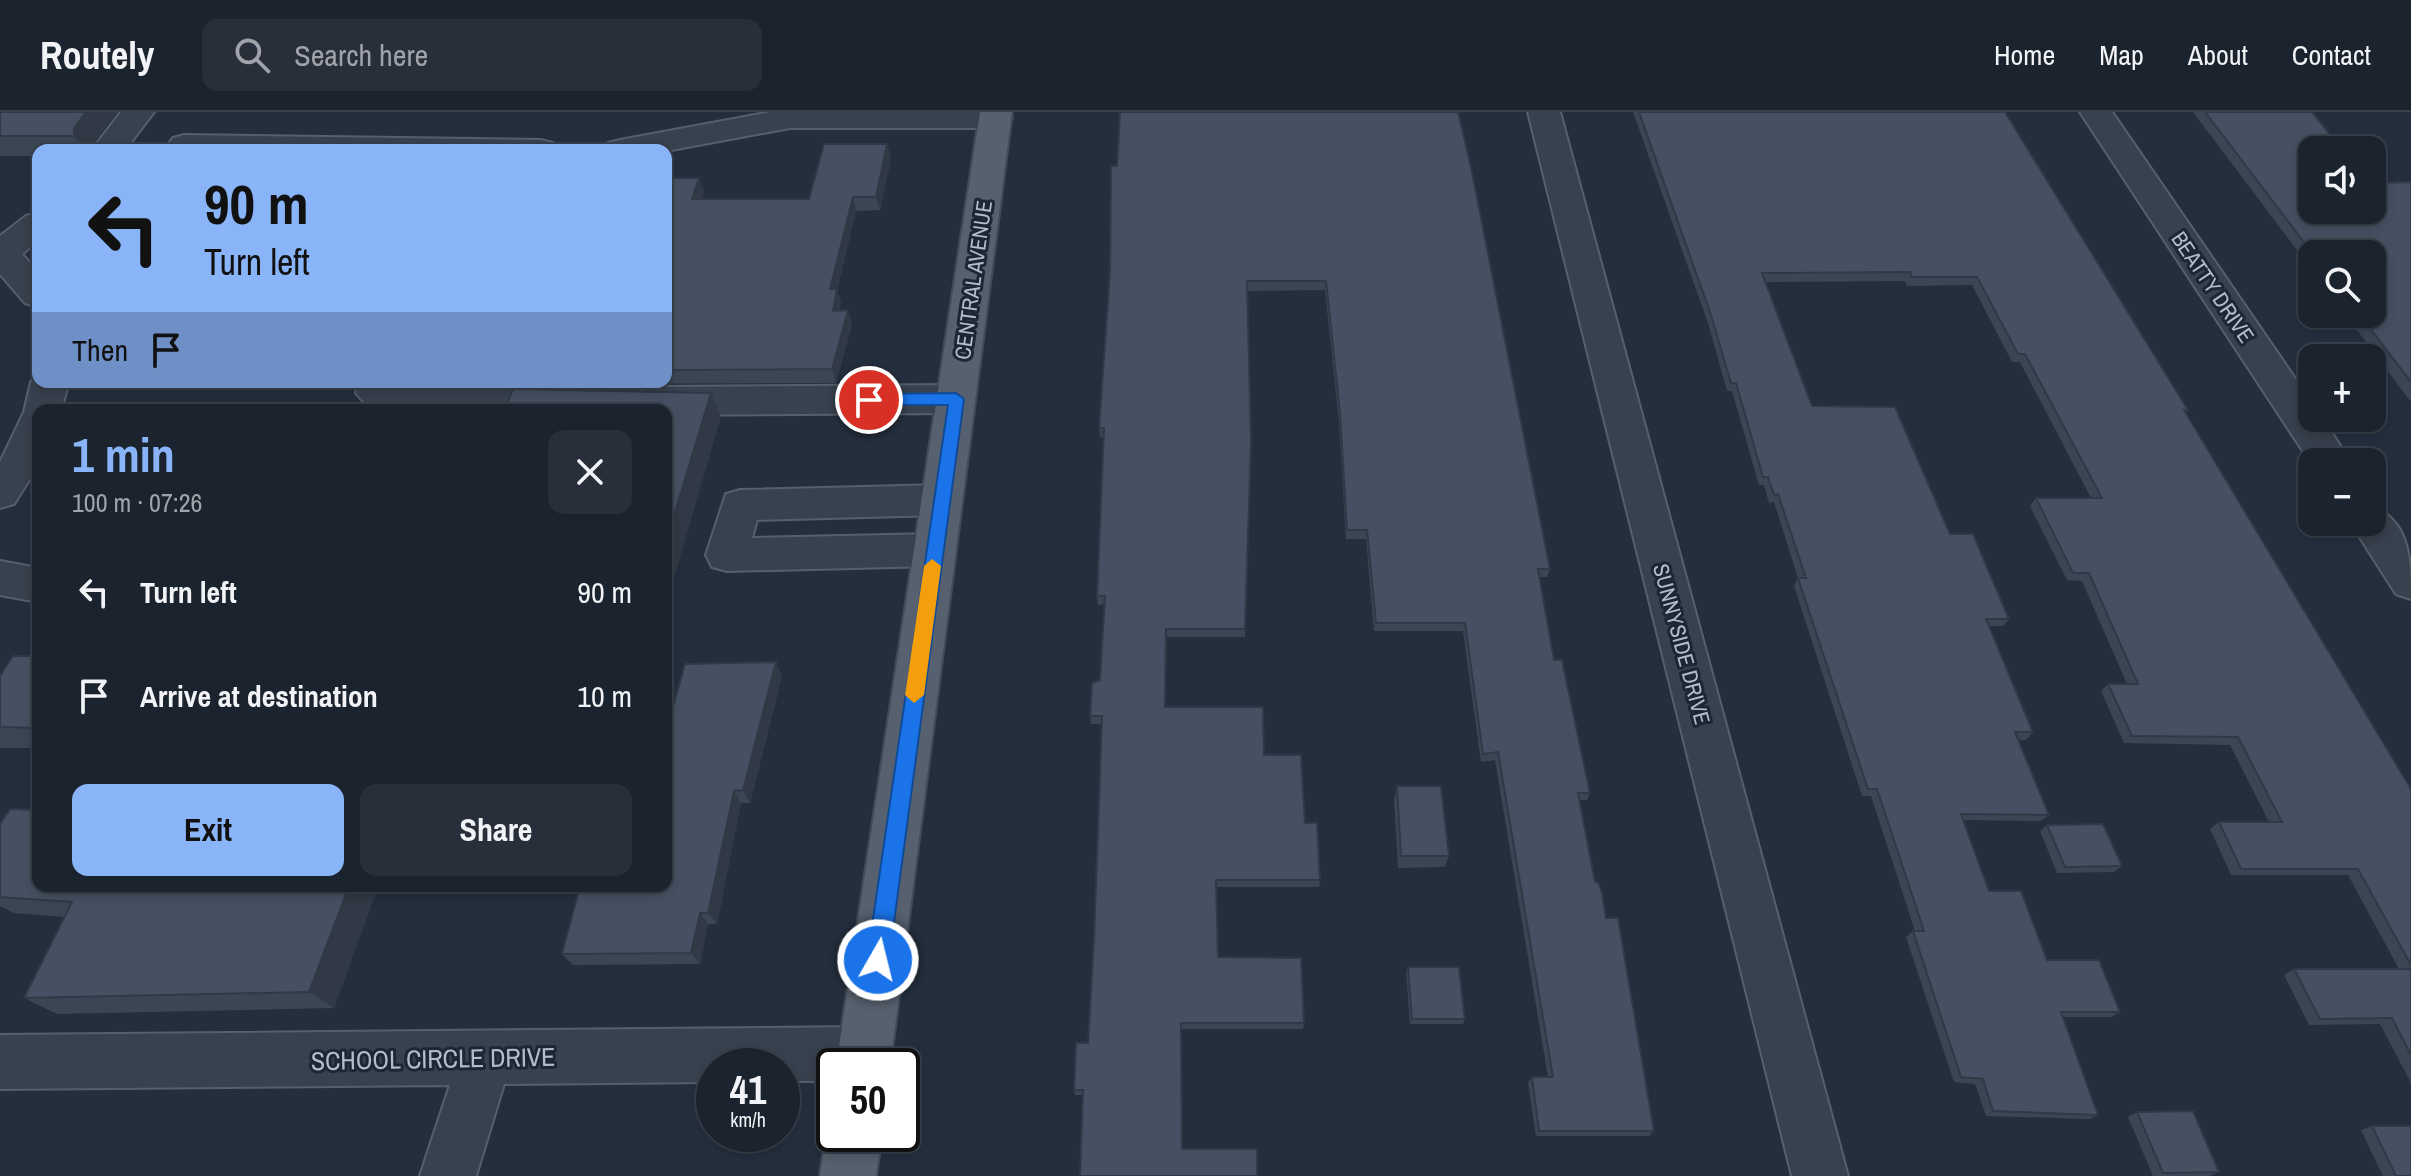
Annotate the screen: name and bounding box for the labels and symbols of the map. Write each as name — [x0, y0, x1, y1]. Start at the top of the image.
street label: CENTRAL AVENUE — [947, 198, 999, 362]
street label: BEATTY DRIVE — [2165, 225, 2261, 349]
pin — [835, 366, 903, 434]
street label: SUNNYSIDE DRIVE — [1646, 560, 1718, 728]
position arrow — [836, 918, 920, 1002]
street label: SCHOOL CIRCLE DRIVE — [310, 1039, 556, 1078]
speed limit sign: 50 — [816, 1048, 920, 1152]

